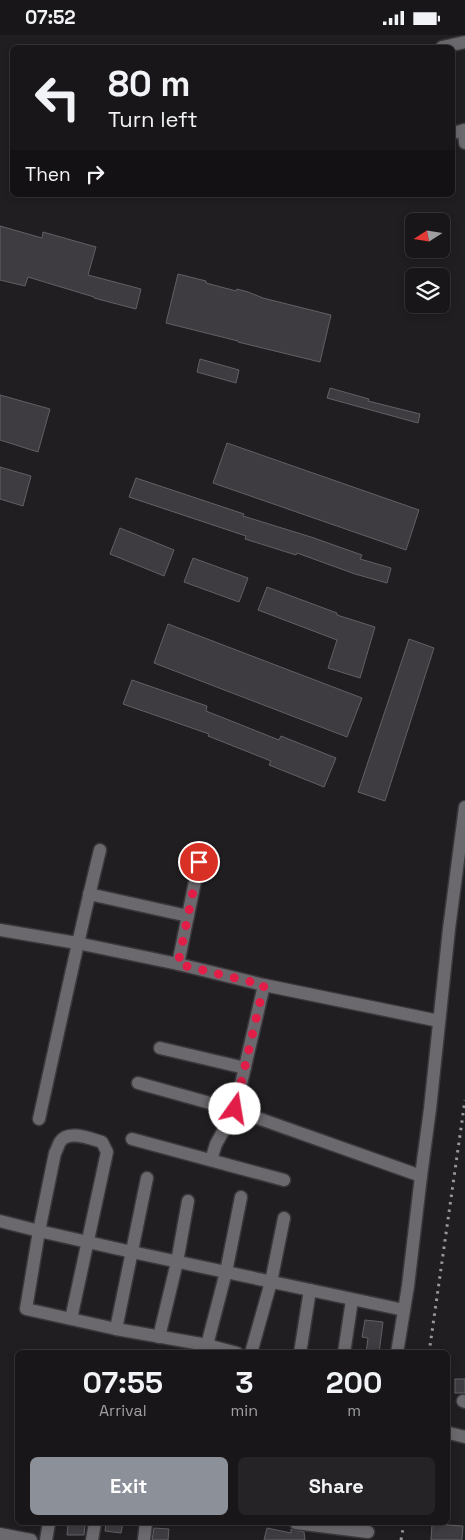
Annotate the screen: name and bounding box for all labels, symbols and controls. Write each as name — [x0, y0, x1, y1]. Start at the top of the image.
text: 07:52 — [25, 5, 76, 30]
text: 80 m — [108, 62, 190, 106]
icon: left — [25, 65, 90, 130]
text: Turn left — [108, 105, 198, 133]
icon: right — [81, 160, 109, 188]
text: Then — [25, 162, 71, 187]
north arrow — [405, 213, 450, 257]
map controls — [405, 213, 450, 313]
button: layers — [405, 268, 450, 313]
pin — [178, 841, 220, 883]
icon: arrive — [185, 848, 213, 876]
position arrow — [208, 1082, 260, 1134]
text: 07:55 — [83, 1363, 163, 1402]
text: 3 — [235, 1363, 253, 1402]
text: 200 — [326, 1363, 382, 1402]
text: Arrival — [99, 1400, 147, 1421]
text: min — [231, 1400, 258, 1421]
text: m — [347, 1400, 361, 1421]
button: Exit — [30, 1457, 228, 1515]
button: Share — [238, 1457, 435, 1515]

